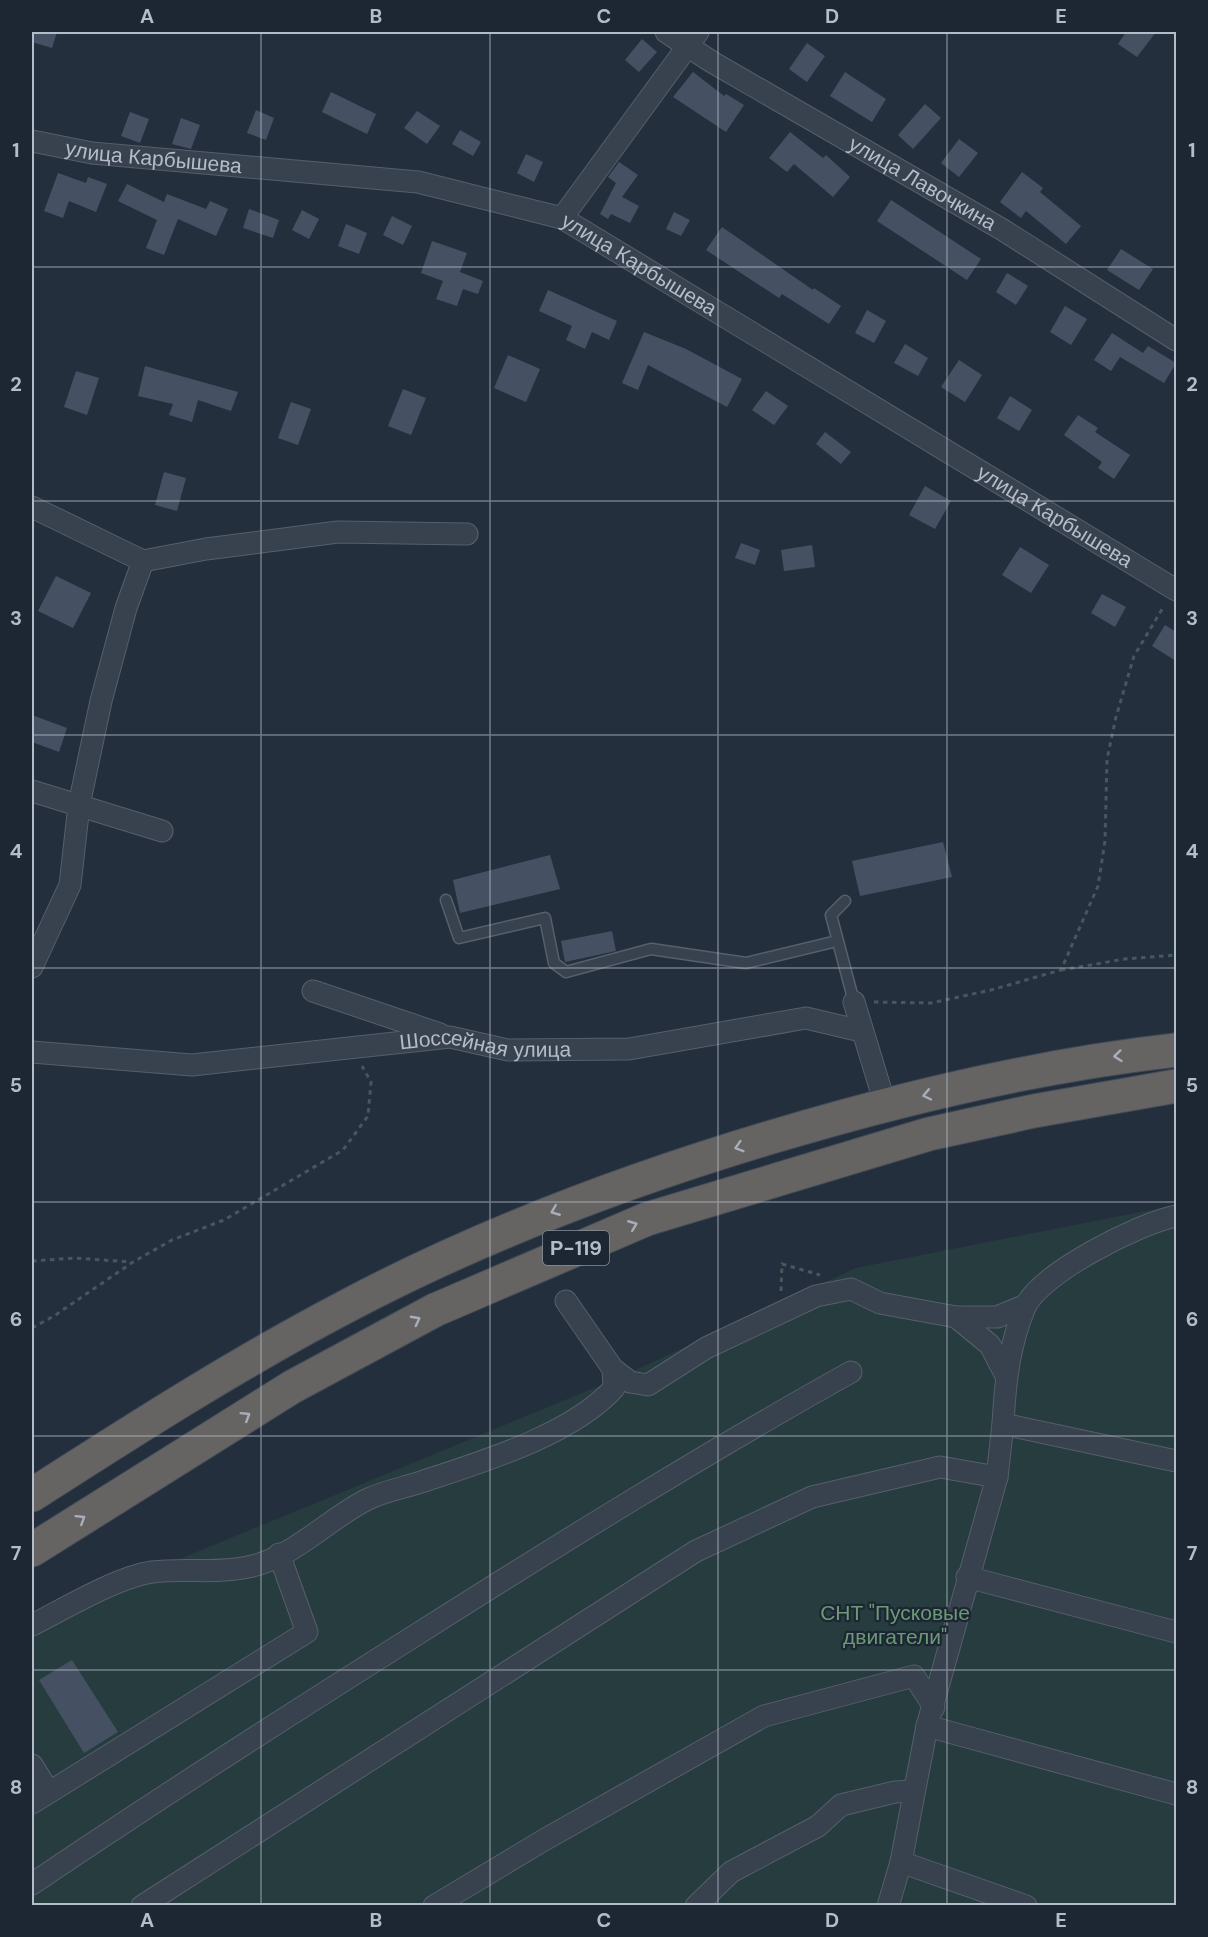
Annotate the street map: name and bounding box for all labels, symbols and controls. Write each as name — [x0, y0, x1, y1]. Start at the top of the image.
text: A — [140, 3, 154, 29]
text: B — [370, 3, 382, 29]
text: C — [597, 3, 611, 29]
text: D — [825, 3, 839, 29]
text: E — [1055, 3, 1067, 29]
street label: улица Лавочкина — [844, 130, 1002, 237]
street label: улица Карбышева — [63, 134, 243, 180]
text: 1 — [12, 137, 20, 163]
text: 1 — [1188, 137, 1196, 163]
street label: улица Карбышева — [556, 207, 722, 323]
text: 2 — [10, 371, 22, 397]
text: 2 — [1186, 371, 1198, 397]
street label: улица Карбышева — [972, 459, 1138, 575]
text: 3 — [10, 605, 22, 631]
text: 3 — [1186, 605, 1198, 631]
text: 4 — [10, 838, 23, 864]
text: 4 — [1186, 838, 1199, 864]
street label: Шоссейная улица — [398, 1023, 572, 1064]
one-way arrow — [1114, 1050, 1123, 1062]
text: 5 — [10, 1072, 22, 1098]
text: 5 — [1186, 1072, 1198, 1098]
one-way arrow — [923, 1088, 933, 1101]
one-way arrow — [734, 1140, 745, 1152]
one-way arrow — [551, 1204, 562, 1216]
one-way arrow — [627, 1220, 638, 1232]
road number: Р-119 — [543, 1231, 609, 1265]
text: 6 — [10, 1306, 22, 1332]
text: 6 — [1186, 1306, 1198, 1332]
one-way arrow — [410, 1316, 421, 1327]
one-way arrow — [240, 1411, 250, 1423]
one-way arrow — [75, 1515, 85, 1527]
text: 7 — [11, 1540, 22, 1566]
text: 7 — [1187, 1540, 1198, 1566]
park label: СНТ "Пусковые двигатели" — [820, 1599, 970, 1651]
text: 8 — [10, 1774, 22, 1800]
text: 8 — [1186, 1774, 1198, 1800]
text: A — [140, 1907, 154, 1933]
text: B — [370, 1907, 382, 1933]
text: C — [597, 1907, 611, 1933]
text: D — [825, 1907, 839, 1933]
text: E — [1055, 1907, 1067, 1933]

